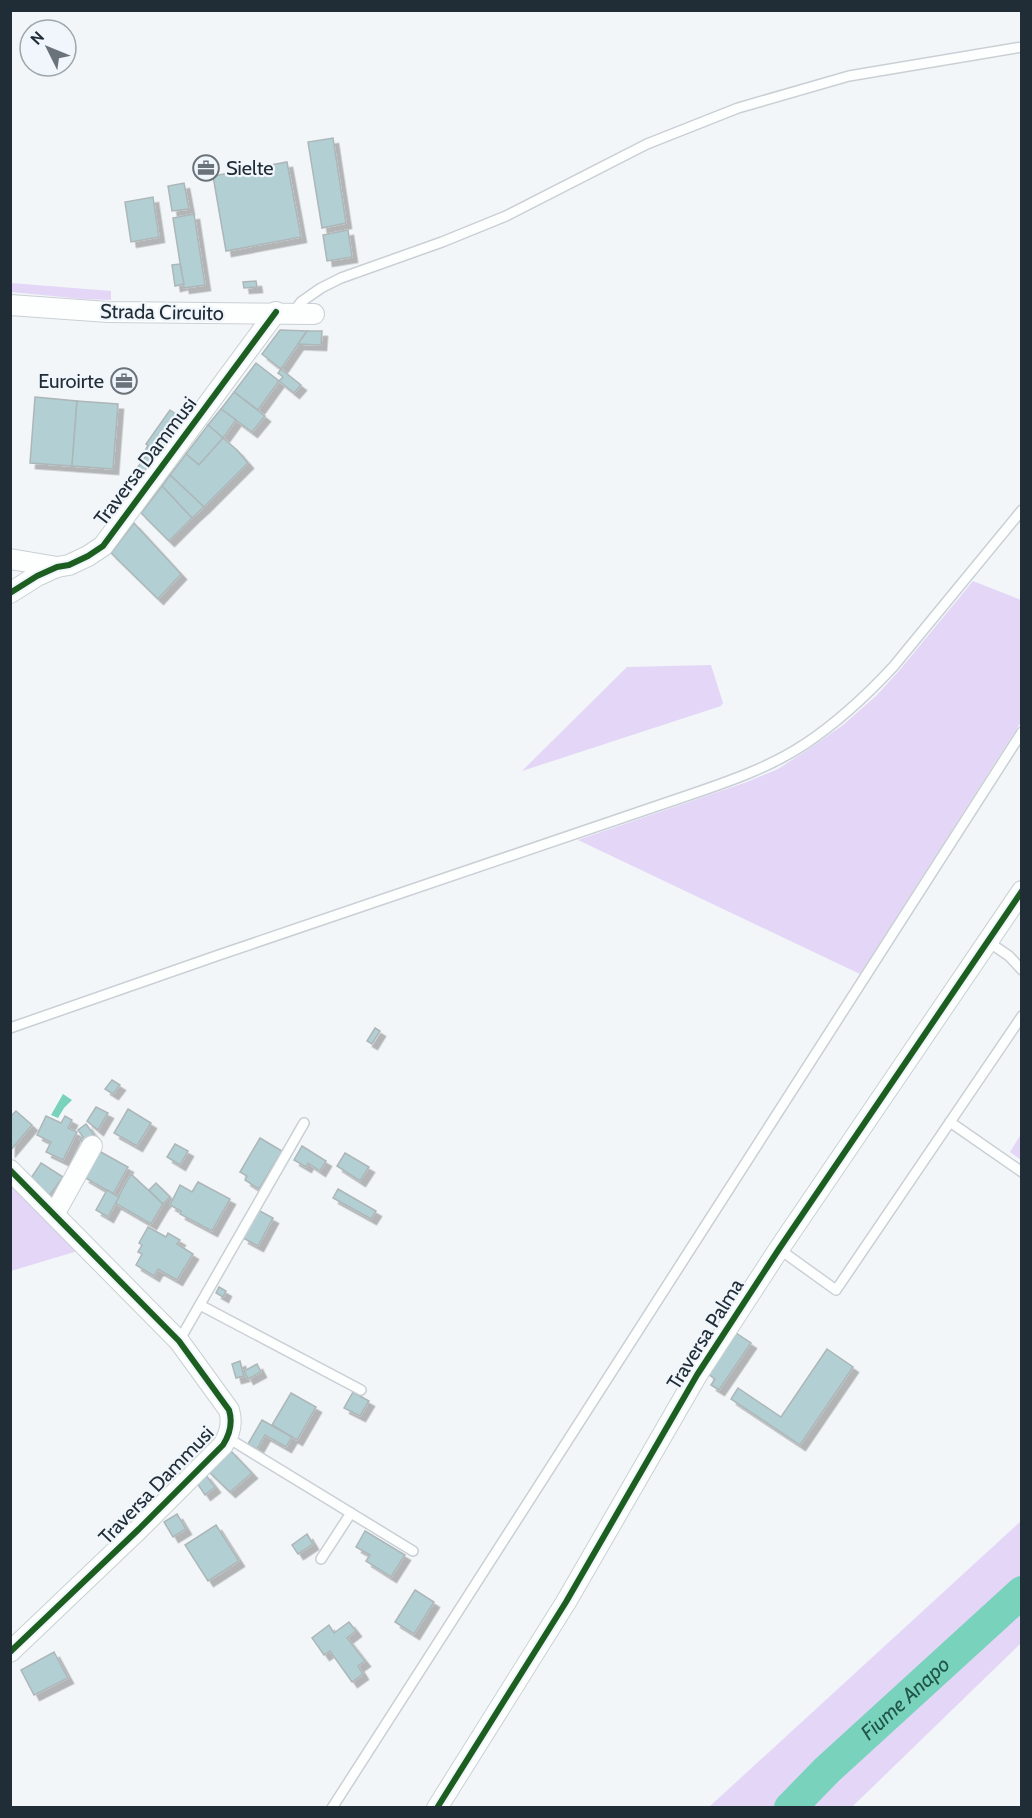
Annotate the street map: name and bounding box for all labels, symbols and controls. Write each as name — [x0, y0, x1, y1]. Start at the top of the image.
north arrow — [18, 18, 78, 78]
text: N — [27, 27, 48, 49]
office icon: Sielte — [191, 153, 221, 183]
place label: Sielte — [226, 156, 274, 180]
street label: Strada Circuito — [100, 299, 224, 325]
office icon: Euroirte — [109, 366, 139, 396]
place label: Euroirte — [38, 369, 104, 393]
street label: Traversa Dammusi — [89, 392, 201, 530]
street label: Traversa Palma — [662, 1274, 749, 1394]
street label: Traversa Dammusi — [94, 1421, 218, 1549]
water label: Fiume Anapo — [855, 1651, 955, 1745]

